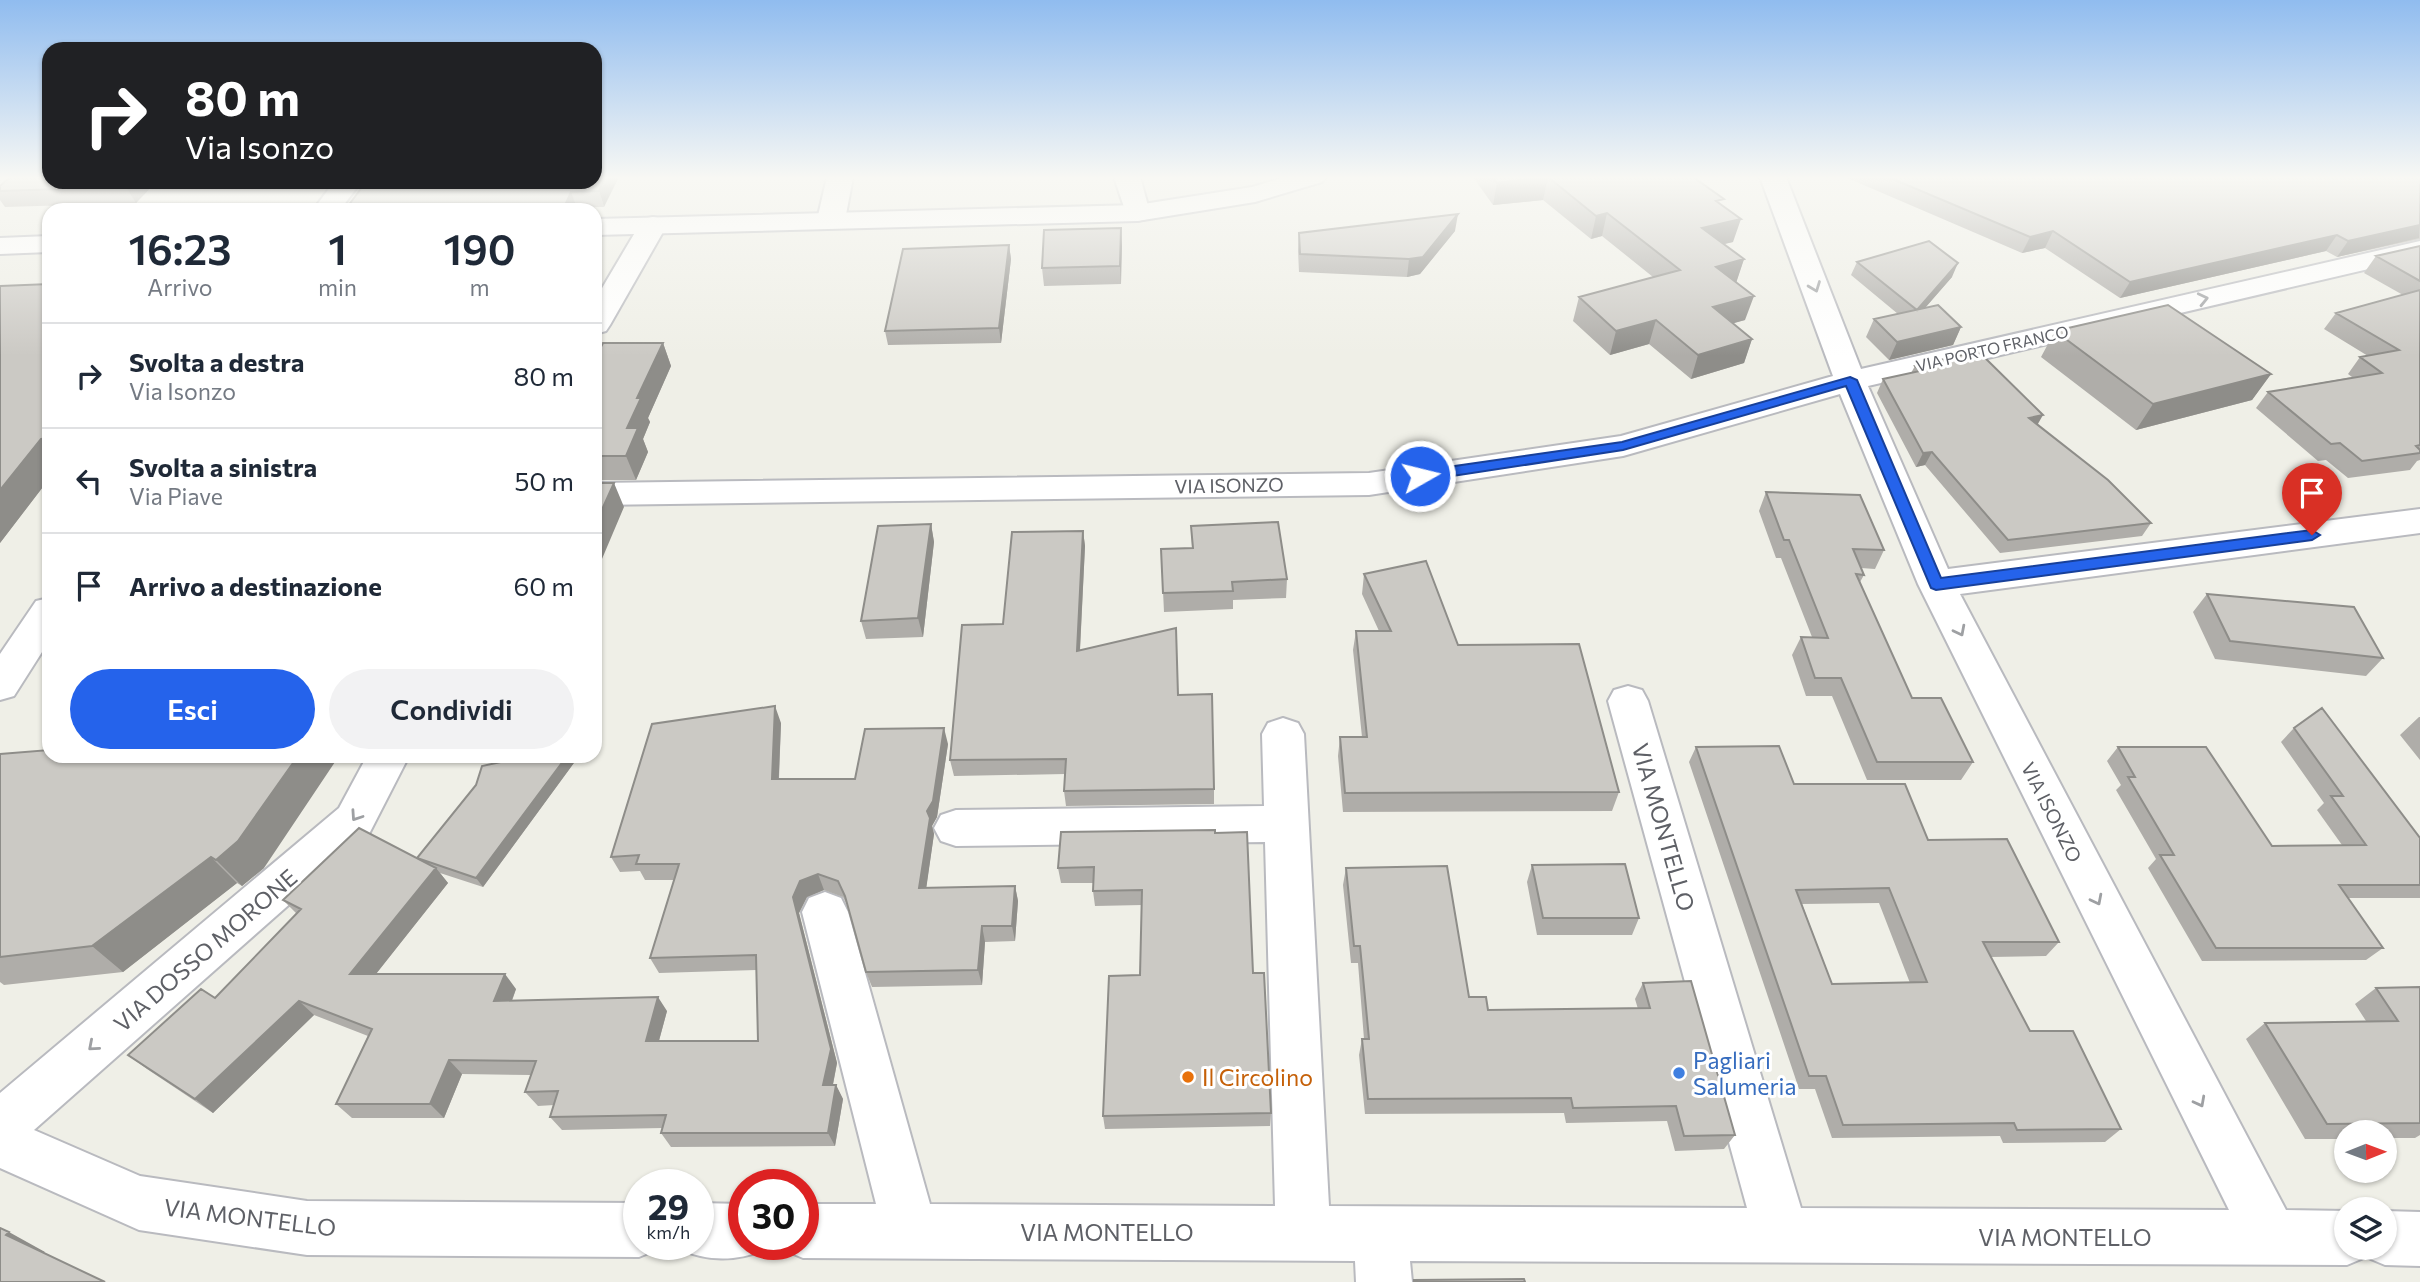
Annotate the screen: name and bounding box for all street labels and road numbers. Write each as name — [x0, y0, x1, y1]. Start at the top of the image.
street label: VIA PORTO FRANCO — [1914, 321, 2070, 375]
street label: VIA ISONZO — [1174, 473, 1284, 497]
street label: VIA MONTELLO — [1627, 740, 1701, 914]
street label: VIA ISONZO — [2017, 758, 2087, 866]
street label: VIA DOSSO MORONE — [108, 863, 302, 1037]
street label: VIA MONTELLO — [162, 1193, 338, 1241]
street label: VIA MONTELLO — [1020, 1218, 1194, 1246]
street label: VIA MONTELLO — [1978, 1223, 2152, 1251]

